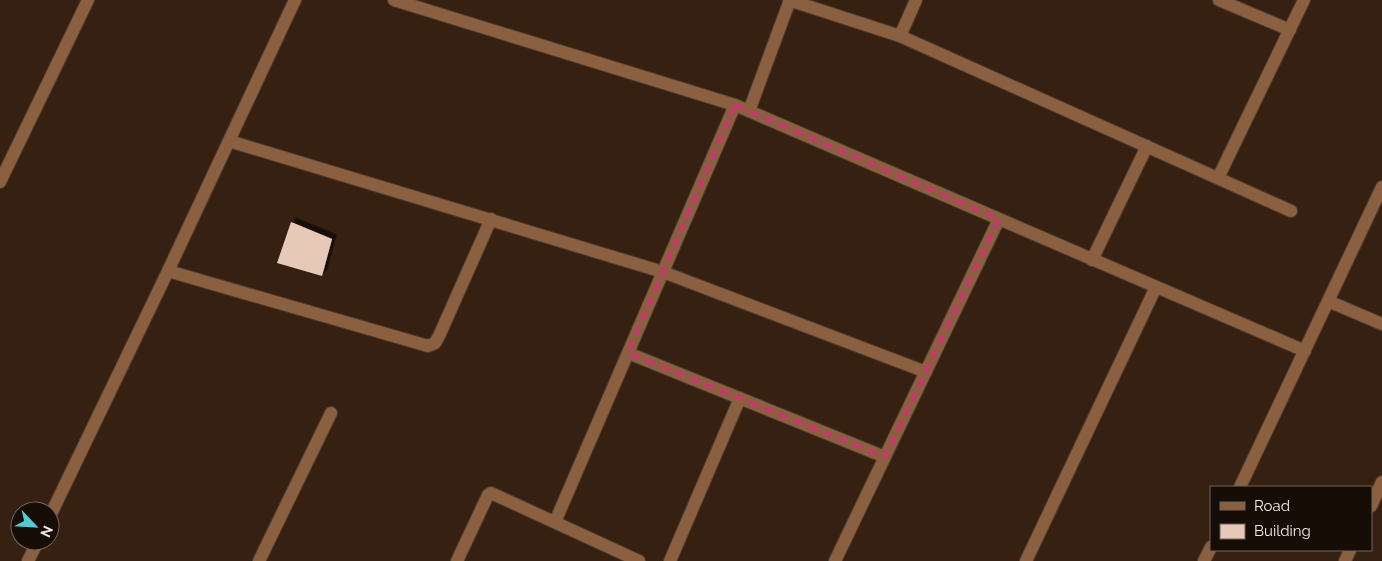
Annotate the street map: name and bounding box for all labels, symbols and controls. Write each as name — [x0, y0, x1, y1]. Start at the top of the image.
legend — [1210, 486, 1372, 551]
text: Road — [1254, 497, 1290, 515]
north arrow — [10, 501, 60, 551]
text: Building — [1254, 522, 1311, 540]
text: N — [37, 523, 56, 540]

